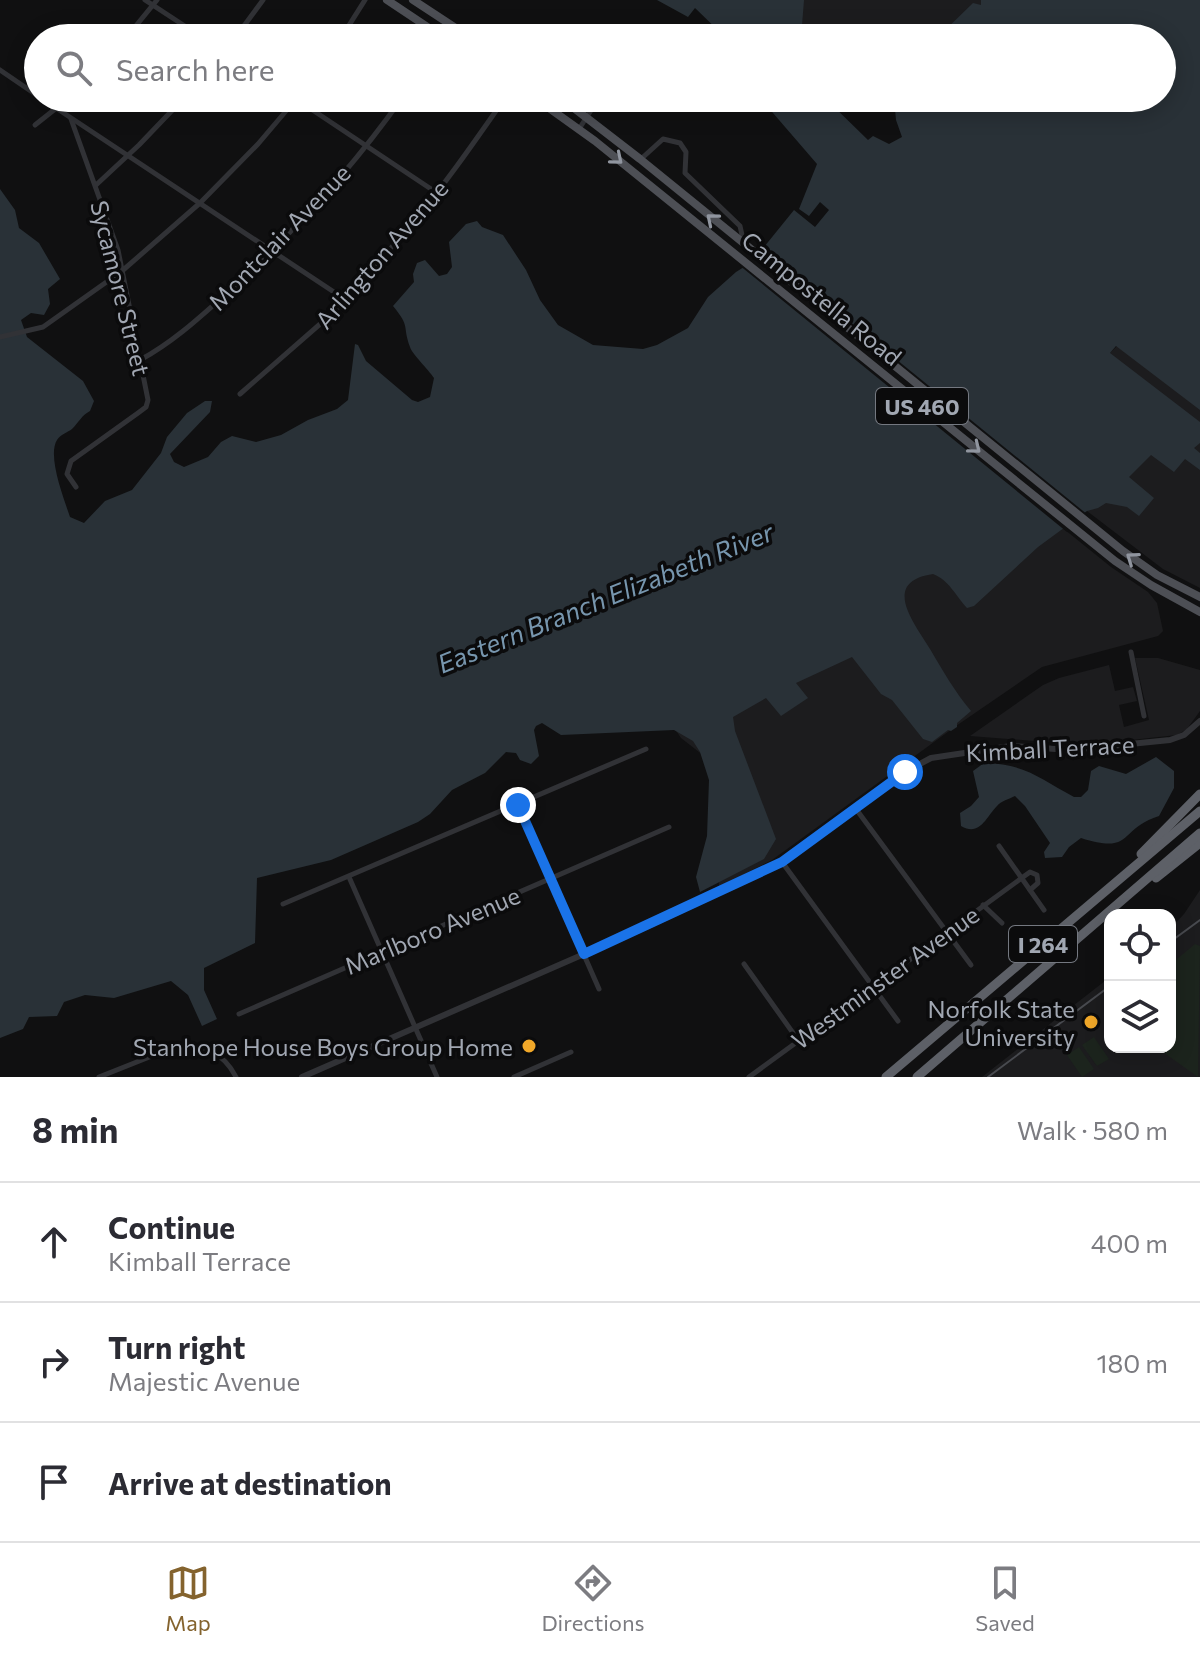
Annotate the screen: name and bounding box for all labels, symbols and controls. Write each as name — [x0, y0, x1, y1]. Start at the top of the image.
search box — [24, 24, 1176, 112]
icon: search — [52, 46, 96, 90]
text: Search here — [116, 50, 275, 87]
one-way arrow — [607, 149, 622, 164]
street label: Montclair Avenue — [202, 158, 356, 316]
street label: Arlington Avenue — [309, 174, 453, 334]
street label: Sycamore Street — [85, 197, 157, 379]
one-way arrow — [707, 214, 721, 229]
street label: Campostella Road — [736, 225, 908, 371]
road number: US 460 — [876, 388, 968, 424]
one-way arrow — [966, 438, 980, 453]
water label: Eastern Branch Elizabeth River — [433, 515, 779, 679]
one-way arrow — [1127, 553, 1141, 568]
street label: Kimball Terrace — [965, 729, 1135, 767]
route start — [887, 754, 923, 790]
route end — [500, 787, 536, 823]
street label: Marlboro Avenue — [340, 880, 524, 980]
street label: Westminster Avenue — [786, 899, 984, 1055]
map controls — [1104, 909, 1176, 1053]
button: locate — [1104, 909, 1176, 981]
road number: I 264 — [1009, 926, 1077, 962]
button: layers — [1104, 981, 1176, 1053]
place label: Norfolk State University — [927, 994, 1075, 1051]
marker: Norfolk State University — [1082, 1013, 1100, 1031]
place label: Stanhope House Boys Group Home — [133, 1032, 513, 1061]
marker: Stanhope House Boys Group Home — [520, 1037, 538, 1055]
text: 8 min — [32, 1108, 118, 1150]
text: Walk · 580 m — [1017, 1114, 1168, 1145]
text: Continue — [108, 1208, 235, 1245]
icon: ahead — [32, 1220, 76, 1264]
text: 400 m — [1091, 1227, 1168, 1258]
text: Kimball Terrace — [108, 1245, 291, 1276]
text: Turn right — [108, 1328, 245, 1365]
icon: right — [32, 1340, 76, 1384]
text: 180 m — [1096, 1347, 1168, 1378]
text: Majestic Avenue — [108, 1365, 300, 1396]
icon: arrive — [32, 1460, 76, 1504]
text: Arrive at destination — [108, 1464, 392, 1501]
tab: Map — [165, 1561, 211, 1636]
tab: Directions — [541, 1561, 645, 1636]
tab: Saved — [975, 1561, 1035, 1636]

